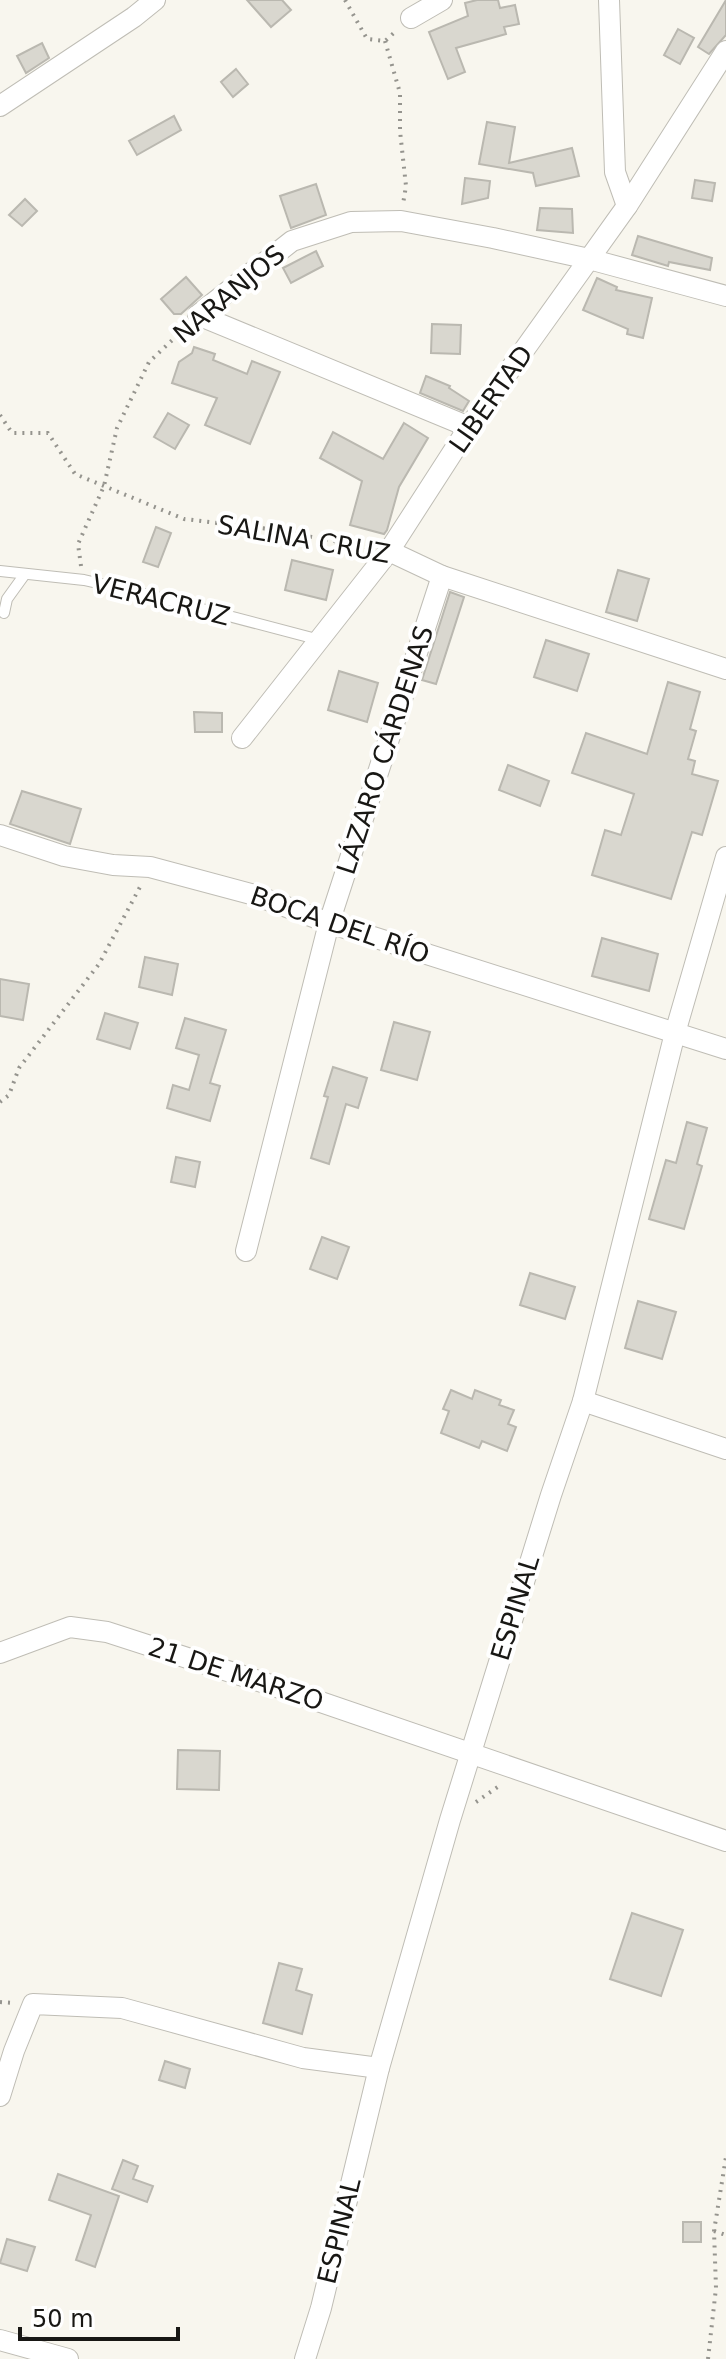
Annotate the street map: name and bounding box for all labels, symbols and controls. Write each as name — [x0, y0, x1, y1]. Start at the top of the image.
street label: NARANJOS — [167, 239, 291, 349]
street label: LIBERTAD — [443, 340, 539, 458]
street label: SALINA CRUZ — [215, 509, 393, 569]
street label: VERACRUZ — [89, 568, 233, 632]
street label: LÁZARO CÁRDENAS — [330, 622, 439, 878]
street label: BOCA DEL RÍO — [246, 879, 434, 970]
street label: ESPINAL — [485, 1551, 545, 1664]
street label: 21 DE MARZO — [145, 1632, 327, 1716]
street label: ESPINAL — [311, 2174, 367, 2287]
scale bar — [20, 2291, 178, 2341]
text: 50 m — [32, 2305, 94, 2333]

